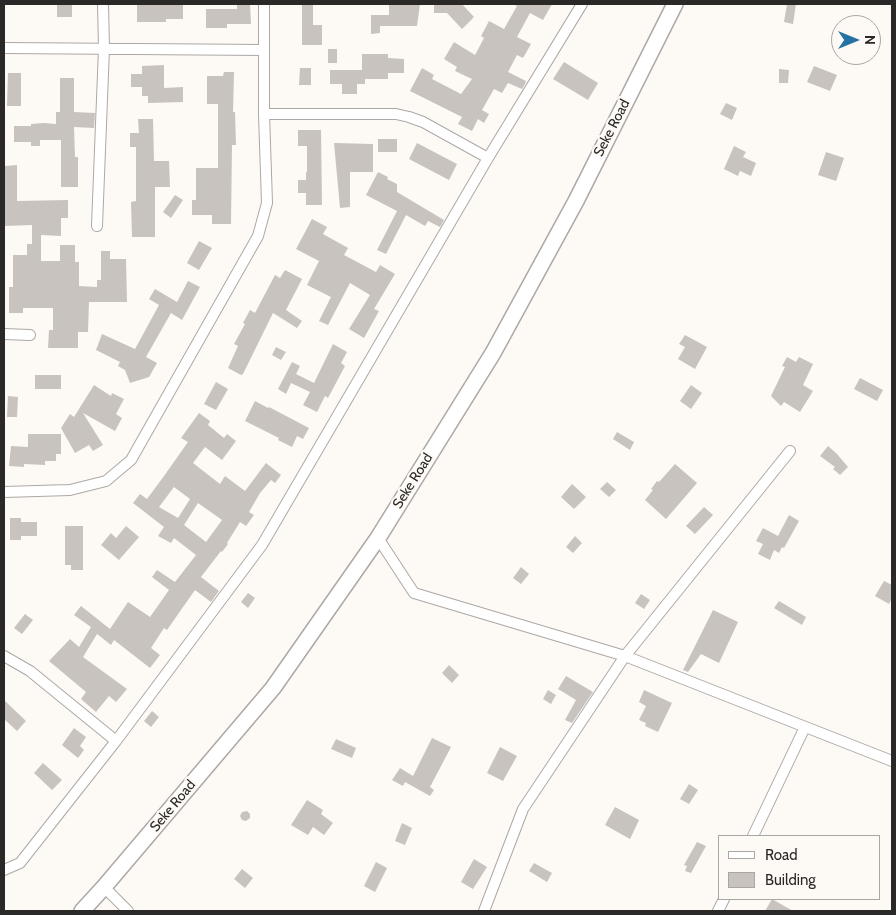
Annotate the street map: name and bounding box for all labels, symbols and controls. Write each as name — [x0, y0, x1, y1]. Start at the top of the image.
north arrow — [831, 15, 881, 65]
text: N — [861, 35, 879, 45]
street label: Seke Road — [590, 97, 634, 159]
street label: Seke Road — [389, 450, 437, 512]
street label: Seke Road — [147, 777, 199, 835]
legend — [718, 835, 881, 900]
text: Road — [765, 846, 798, 864]
text: Building — [765, 871, 816, 889]

